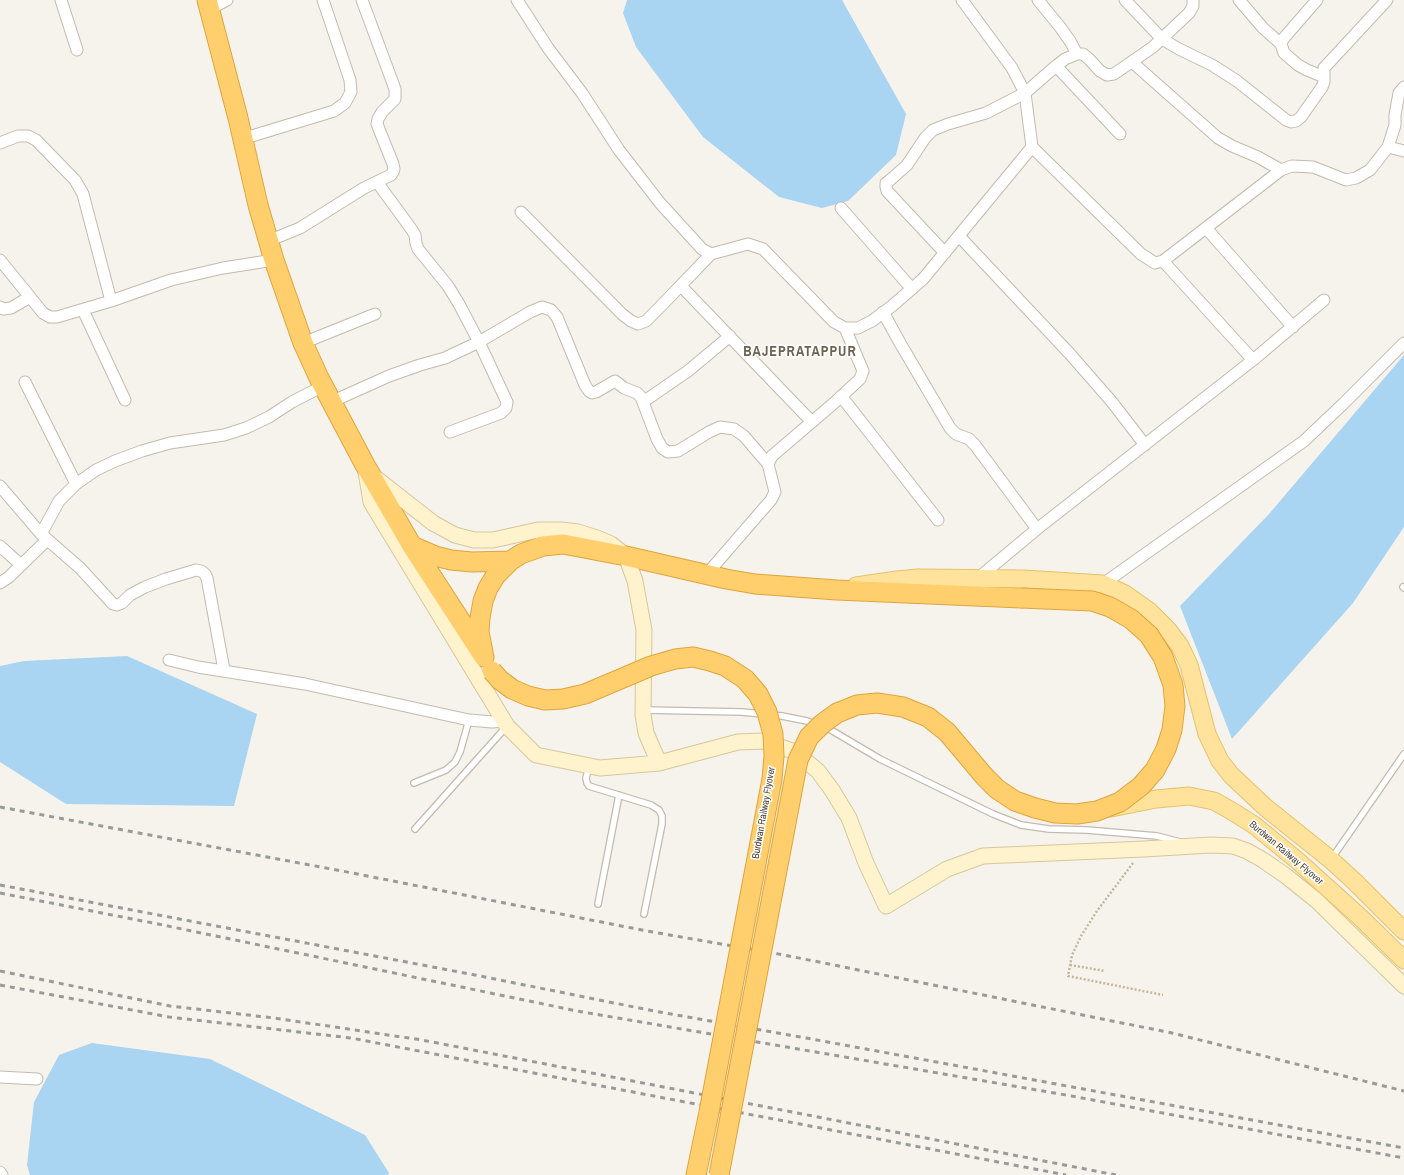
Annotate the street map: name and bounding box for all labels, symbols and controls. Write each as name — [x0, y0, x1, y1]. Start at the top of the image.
district label: BAJEPRATAPPUR — [743, 344, 857, 360]
street label: Burdwan Railway Flyover — [750, 766, 778, 860]
street label: Burdwan Railway Flyover — [1247, 819, 1325, 887]

